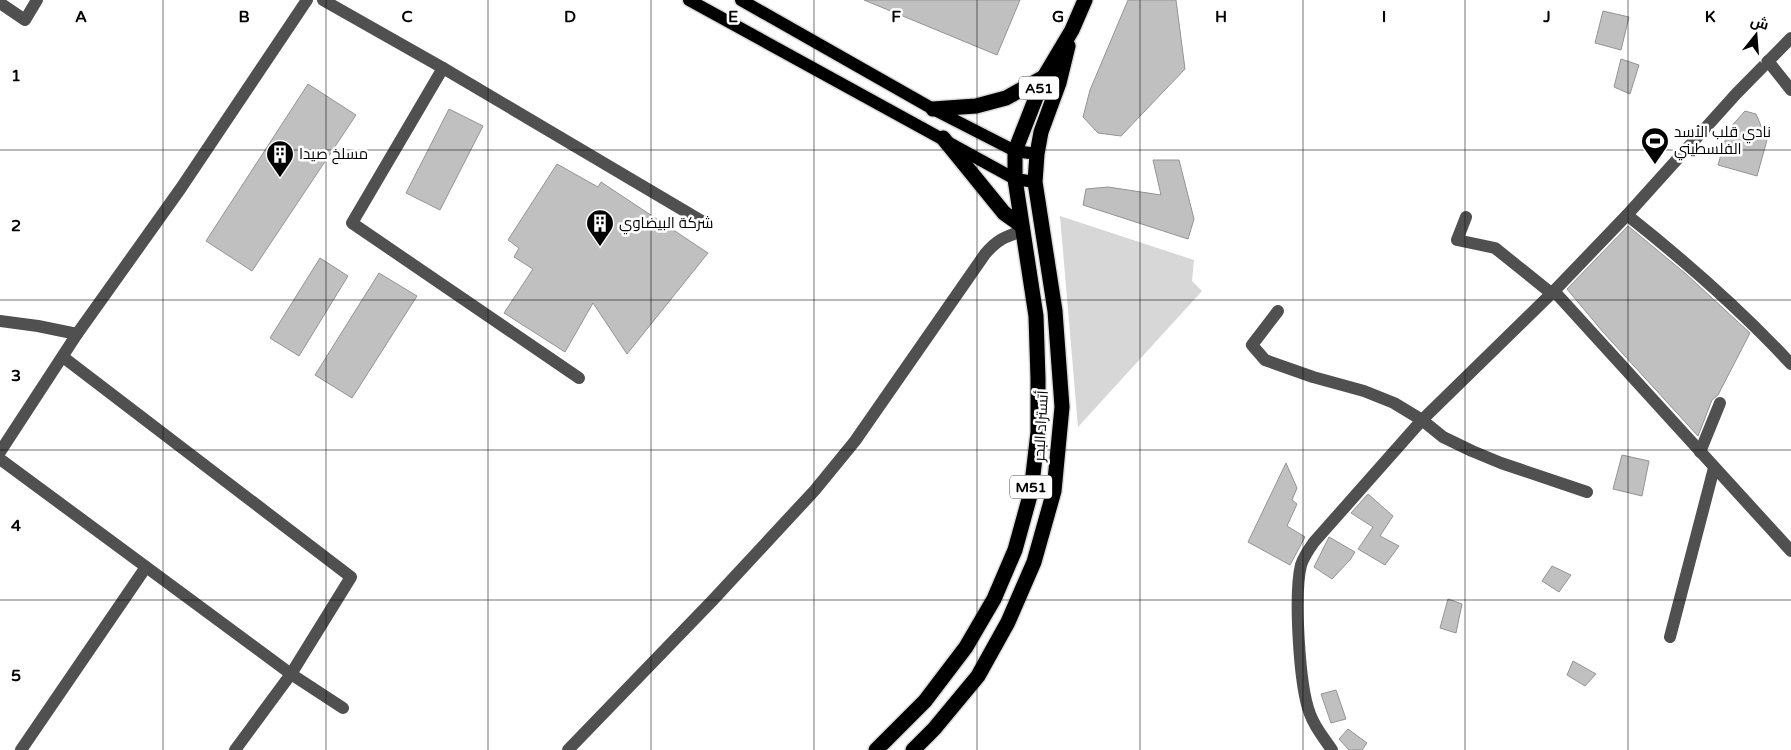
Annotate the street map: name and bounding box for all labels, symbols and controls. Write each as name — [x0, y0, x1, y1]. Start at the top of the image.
text: A — [75, 7, 87, 27]
text: B — [238, 7, 250, 27]
text: C — [401, 7, 413, 27]
text: D — [564, 7, 576, 27]
text: E — [728, 7, 738, 27]
text: F — [891, 7, 901, 27]
text: G — [1052, 7, 1064, 27]
text: H — [1215, 7, 1227, 27]
text: I — [1382, 7, 1386, 27]
text: J — [1542, 7, 1551, 27]
text: K — [1705, 7, 1716, 27]
north arrow — [1731, 10, 1781, 60]
text: ش — [1749, 12, 1771, 34]
text: 1 — [11, 66, 21, 86]
road number: A51 — [1019, 76, 1059, 100]
place label: نادي قلب الأسد الفلسطيني — [1674, 123, 1771, 161]
sports icon: نادي قلب الأسد الفلسطيني — [1640, 126, 1670, 165]
building icon: مسلخ صيدا — [265, 139, 295, 178]
place label: مسلخ صيدا — [299, 145, 368, 165]
building icon: شركة البيضاوي — [585, 208, 615, 247]
place label: شركة البيضاوي — [619, 214, 713, 235]
text: 2 — [11, 216, 21, 236]
text: 3 — [11, 366, 21, 386]
street label: أتستراد البحر — [1029, 390, 1052, 463]
road number: M51 — [1010, 476, 1052, 498]
text: 4 — [11, 516, 21, 536]
text: 5 — [11, 666, 21, 686]

